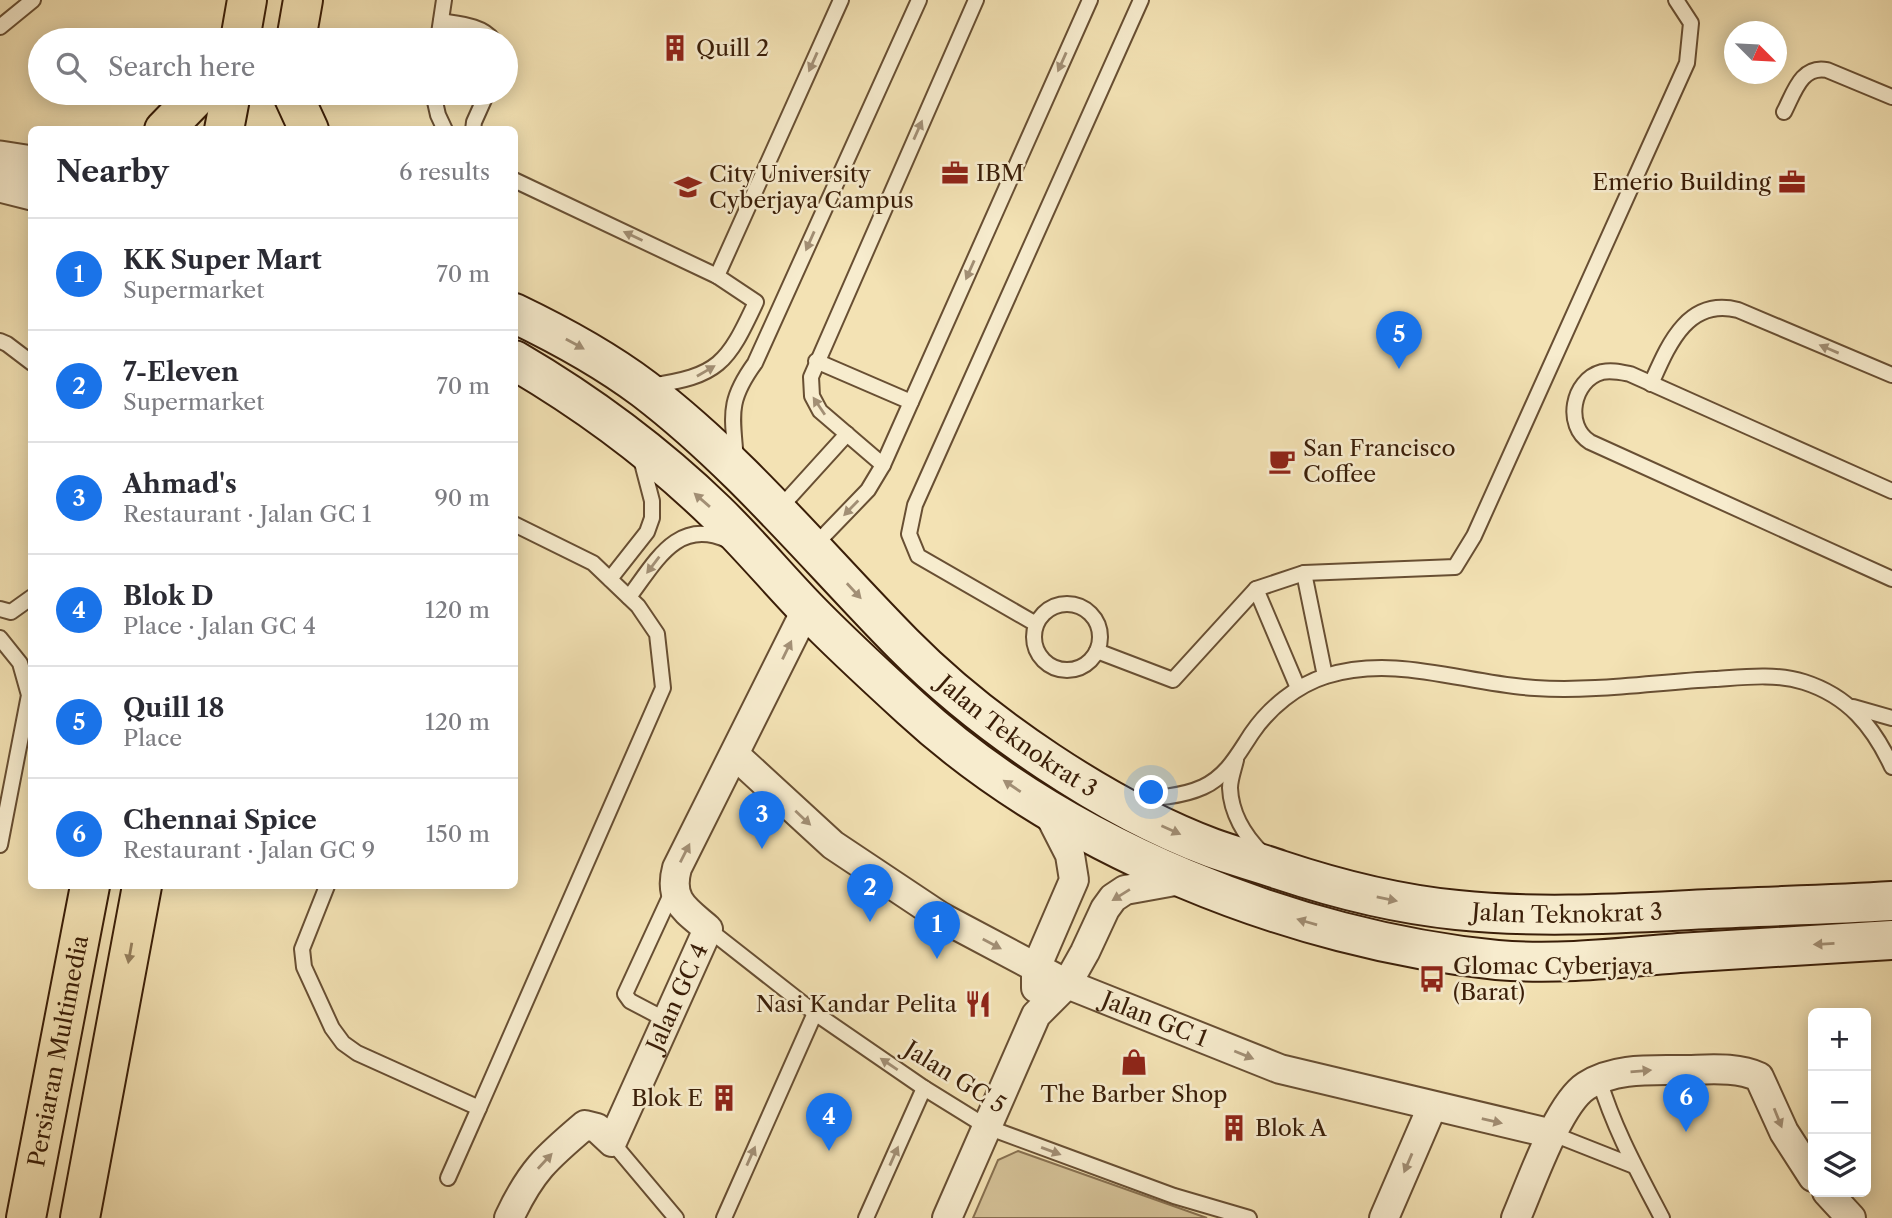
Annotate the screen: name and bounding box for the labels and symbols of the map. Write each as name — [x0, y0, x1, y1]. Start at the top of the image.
north arrow — [1724, 21, 1787, 84]
building icon: Quill 2 — [660, 33, 690, 63]
place label: Quill 2 — [696, 34, 769, 62]
one-way arrow — [807, 52, 819, 72]
one-way arrow — [1056, 52, 1067, 73]
one-way arrow — [912, 120, 924, 140]
office icon: IBM — [940, 158, 970, 188]
place label: IBM — [976, 159, 1024, 187]
place label: City University Cyberjaya Campus — [709, 160, 914, 214]
office icon: Emerio Building — [1777, 167, 1807, 197]
place label: Emerio Building — [1592, 168, 1772, 196]
school or university icon: City University Cyberjaya Campus — [673, 172, 703, 202]
one-way arrow — [623, 231, 643, 242]
one-way arrow — [804, 231, 816, 251]
one-way arrow — [964, 260, 976, 280]
pin: 5 — [1376, 311, 1422, 369]
one-way arrow — [565, 339, 585, 350]
one-way arrow — [1819, 343, 1839, 355]
one-way arrow — [697, 365, 716, 377]
one-way arrow — [812, 397, 826, 415]
place label: San Francisco Coffee — [1303, 434, 1456, 488]
cafe icon: San Francisco Coffee — [1267, 446, 1297, 476]
one-way arrow — [693, 492, 711, 508]
one-way arrow — [843, 499, 859, 516]
one-way arrow — [645, 556, 660, 574]
one-way arrow — [846, 582, 862, 599]
one-way arrow — [781, 640, 792, 660]
street label: Jalan Teknokrat 3 — [929, 667, 1102, 803]
your location — [1134, 775, 1168, 809]
one-way arrow — [1003, 780, 1022, 793]
pin: 3 — [739, 791, 785, 849]
one-way arrow — [794, 809, 811, 825]
one-way arrow — [1161, 824, 1181, 836]
one-way arrow — [679, 843, 690, 863]
pin: 2 — [847, 864, 893, 922]
one-way arrow — [1111, 888, 1131, 901]
one-way arrow — [1376, 893, 1398, 904]
street label: Jalan Teknokrat 3 — [1468, 897, 1663, 929]
pin: 1 — [914, 901, 960, 959]
one-way arrow — [1296, 916, 1318, 927]
street label: Persiaran Multimedia — [22, 932, 94, 1169]
one-way arrow — [982, 938, 1002, 950]
street label: Jalan GC 4 — [640, 939, 714, 1058]
one-way arrow — [1813, 939, 1835, 950]
one-way arrow — [124, 942, 135, 964]
place label: Glomac Cyberjaya (Barat) — [1453, 952, 1654, 1006]
bus stop icon: Glomac Cyberjaya (Barat) — [1417, 964, 1447, 994]
street label: Jalan GC 1 — [1095, 984, 1212, 1053]
restaurant icon: Nasi Kandar Pelita — [963, 989, 993, 1019]
place label: Nasi Kandar Pelita — [756, 990, 958, 1018]
street label: Jalan GC 5 — [897, 1033, 1011, 1119]
shop icon: The Barber Shop — [1119, 1047, 1149, 1077]
one-way arrow — [1234, 1049, 1255, 1060]
one-way arrow — [880, 1057, 898, 1071]
one-way arrow — [1630, 1065, 1652, 1076]
pin: 6 — [1663, 1074, 1709, 1132]
place label: The Barber Shop — [1040, 1080, 1228, 1108]
building icon: Blok E — [709, 1083, 739, 1113]
place label: Blok E — [631, 1084, 703, 1112]
pin: 4 — [806, 1093, 852, 1151]
one-way arrow — [1773, 1107, 1784, 1128]
building icon: Blok A — [1219, 1113, 1249, 1143]
place label: Blok A — [1255, 1114, 1328, 1142]
one-way arrow — [1481, 1115, 1503, 1126]
one-way arrow — [746, 1145, 757, 1166]
one-way arrow — [888, 1146, 900, 1166]
one-way arrow — [1040, 1146, 1061, 1157]
one-way arrow — [537, 1152, 553, 1169]
one-way arrow — [1402, 1152, 1413, 1173]

